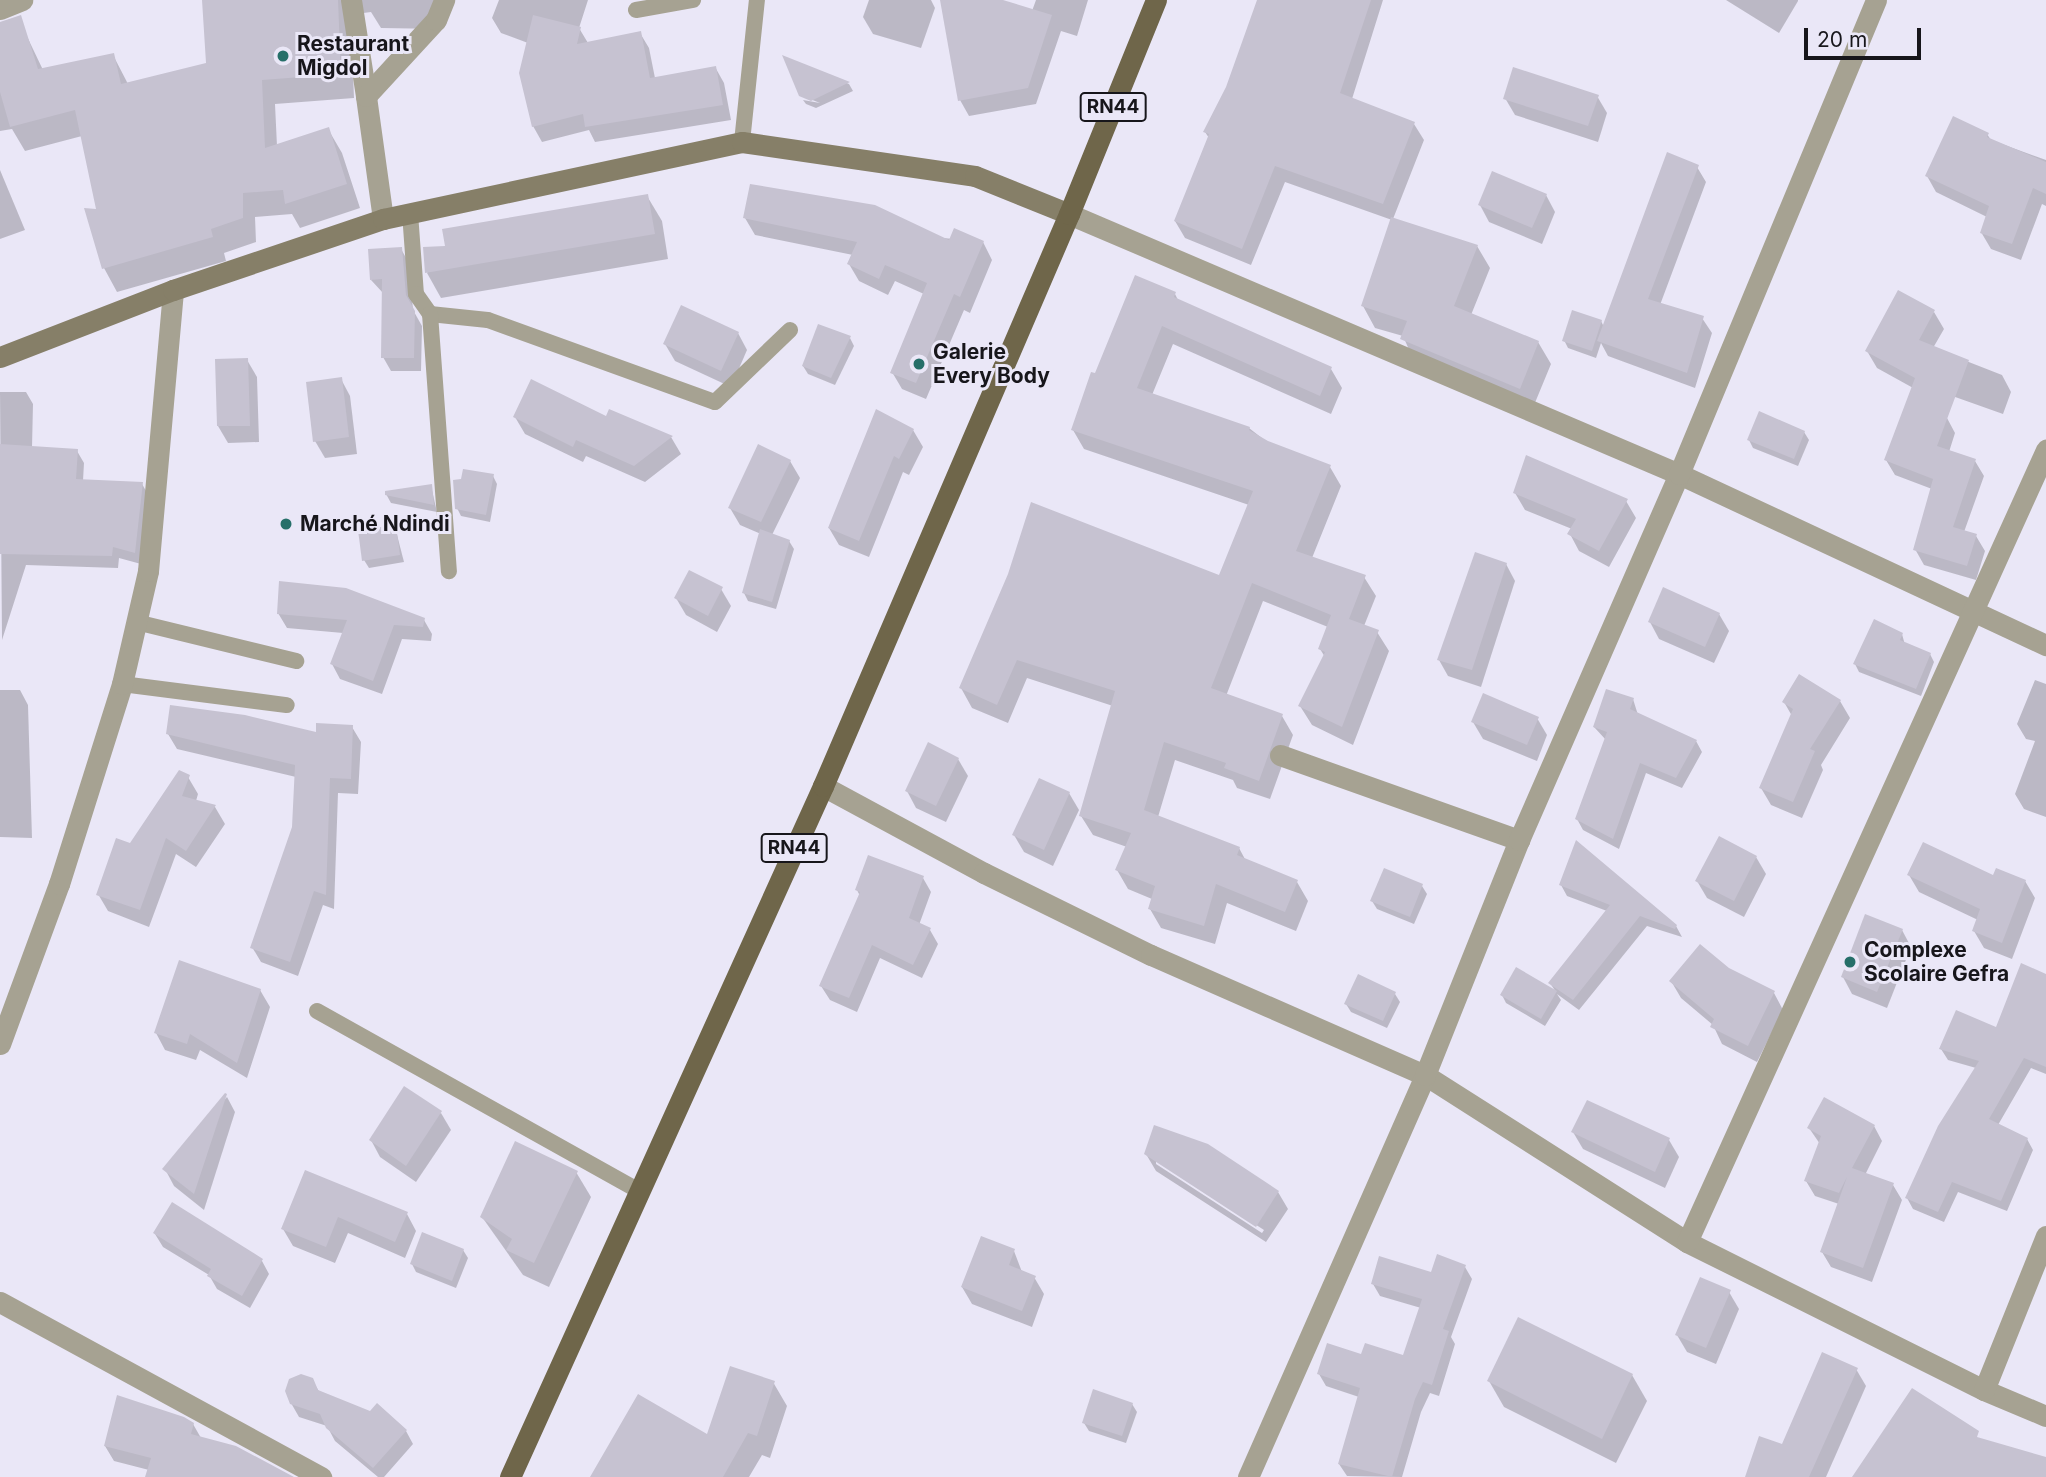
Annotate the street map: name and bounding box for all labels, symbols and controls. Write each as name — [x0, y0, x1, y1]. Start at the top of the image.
scale bar — [1808, 14, 1925, 58]
text: 20 m — [1817, 27, 1867, 52]
place label: Restaurant Migdol — [297, 31, 409, 81]
marker: Restaurant Migdol — [275, 48, 291, 64]
road number: RN44 — [1078, 92, 1148, 122]
place label: Galerie Every Body — [933, 339, 1050, 389]
marker: Galerie Every Body — [911, 356, 927, 372]
place label: Marché Ndindi — [300, 511, 450, 537]
marker: Marché Ndindi — [278, 516, 294, 532]
road number: RN44 — [759, 832, 829, 863]
place label: Complexe Scolaire Gefra — [1864, 937, 2009, 987]
marker: Complexe Scolaire Gefra — [1842, 954, 1858, 970]

